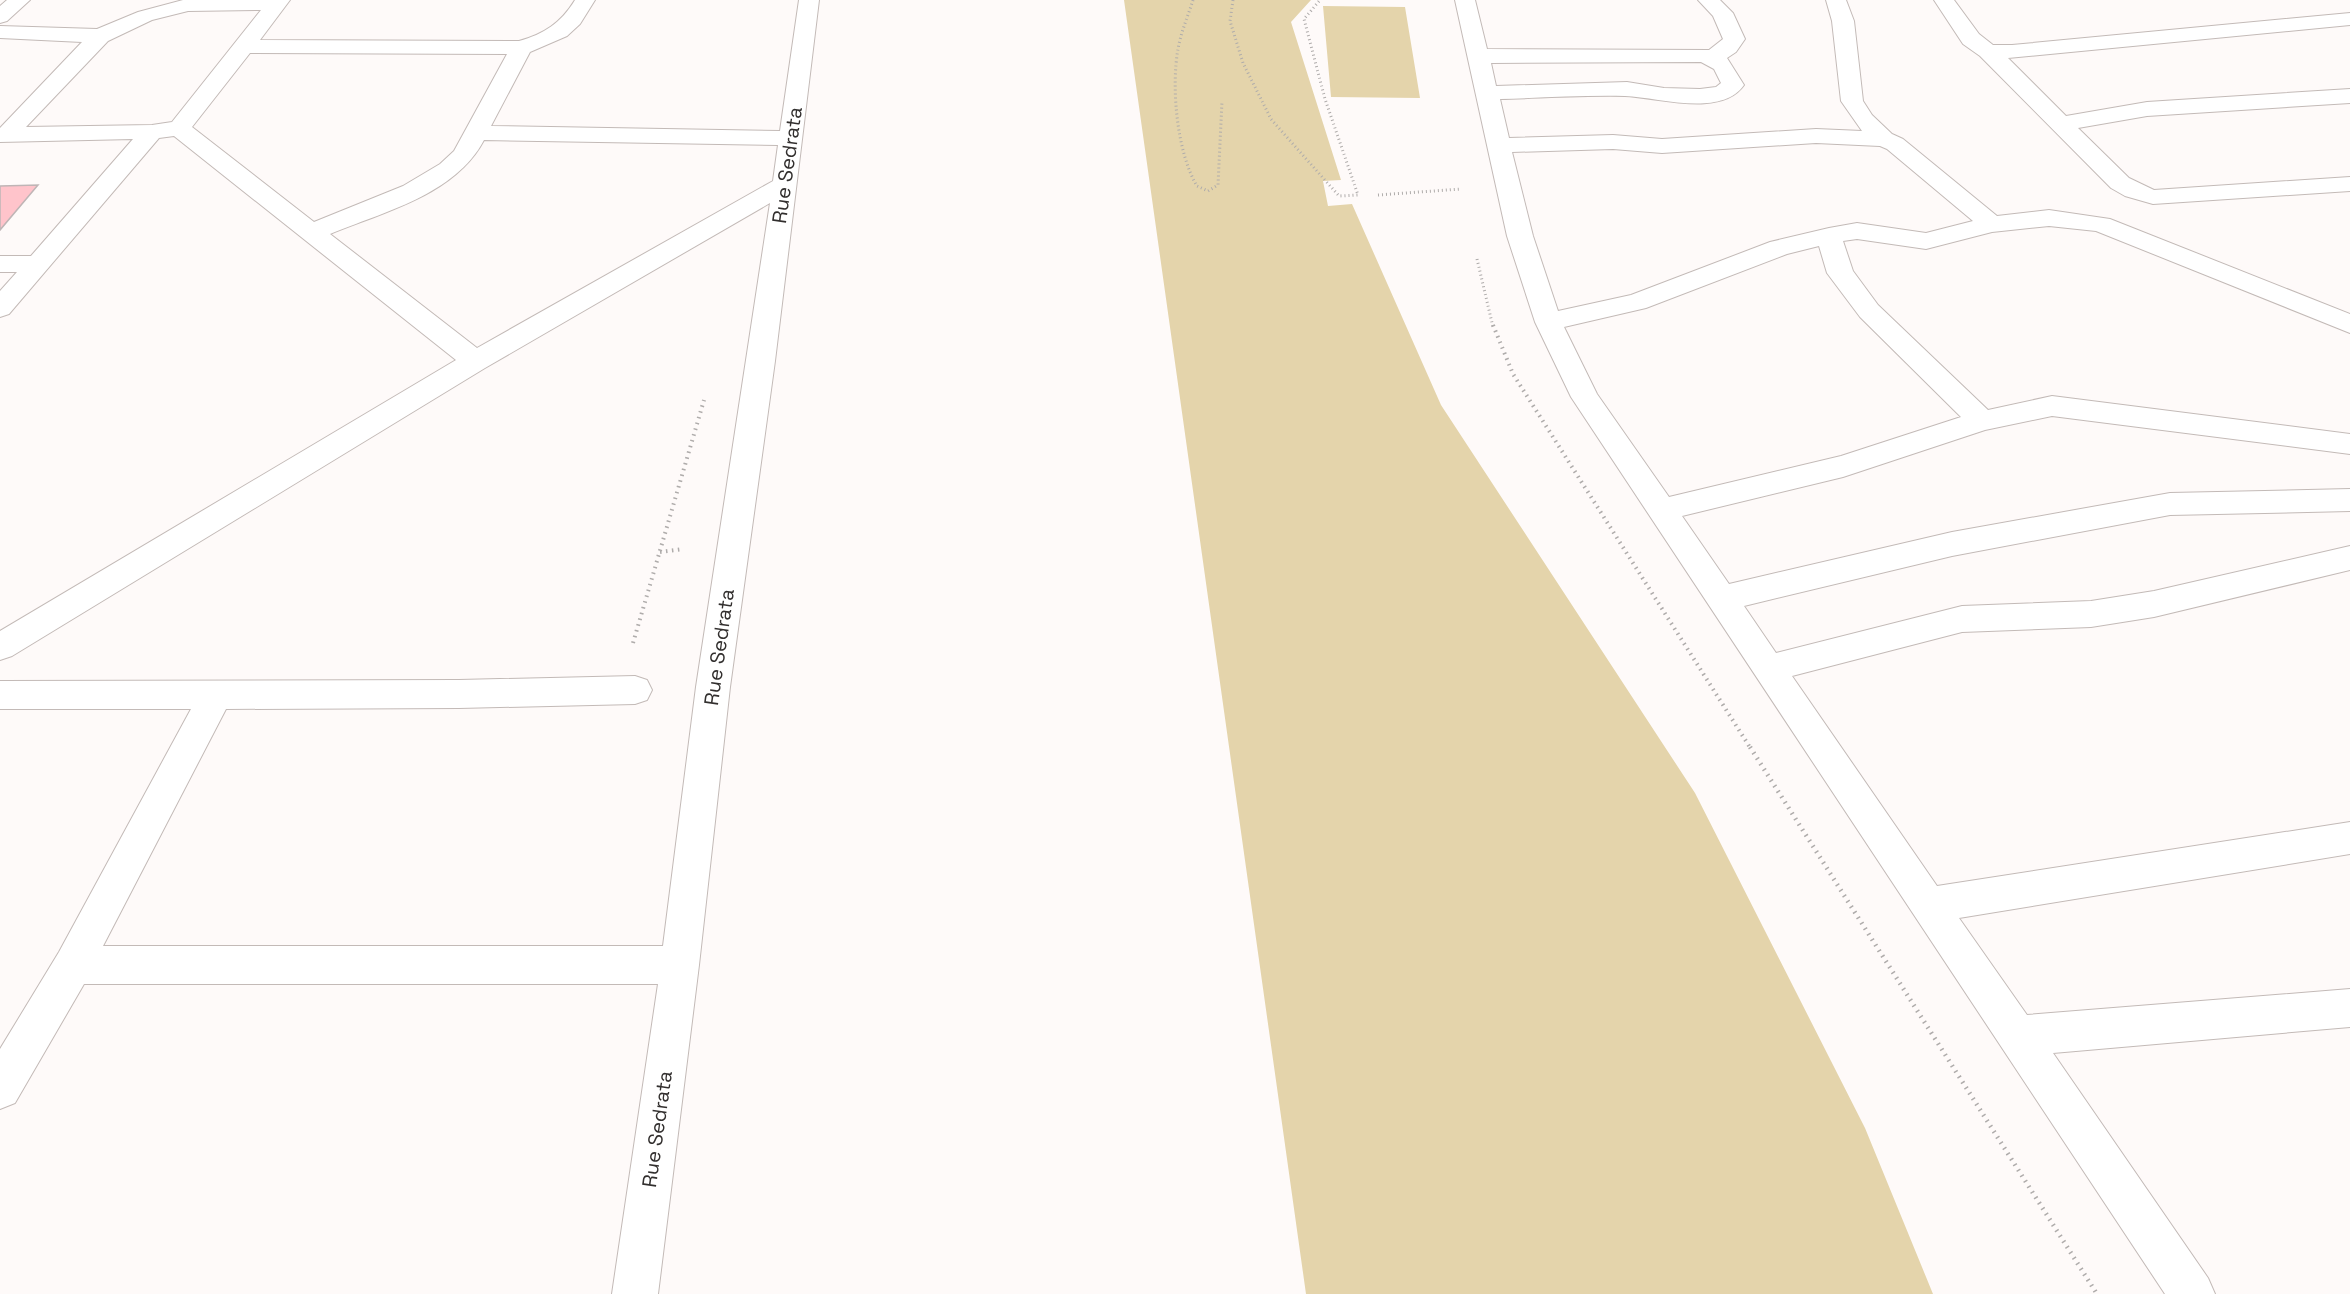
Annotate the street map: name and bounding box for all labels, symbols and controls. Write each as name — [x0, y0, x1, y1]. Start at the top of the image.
street label: Rue Sedrata — [766, 105, 808, 225]
street label: Rue Sedrata — [698, 587, 740, 707]
street label: Rue Sedrata — [636, 1069, 678, 1189]

